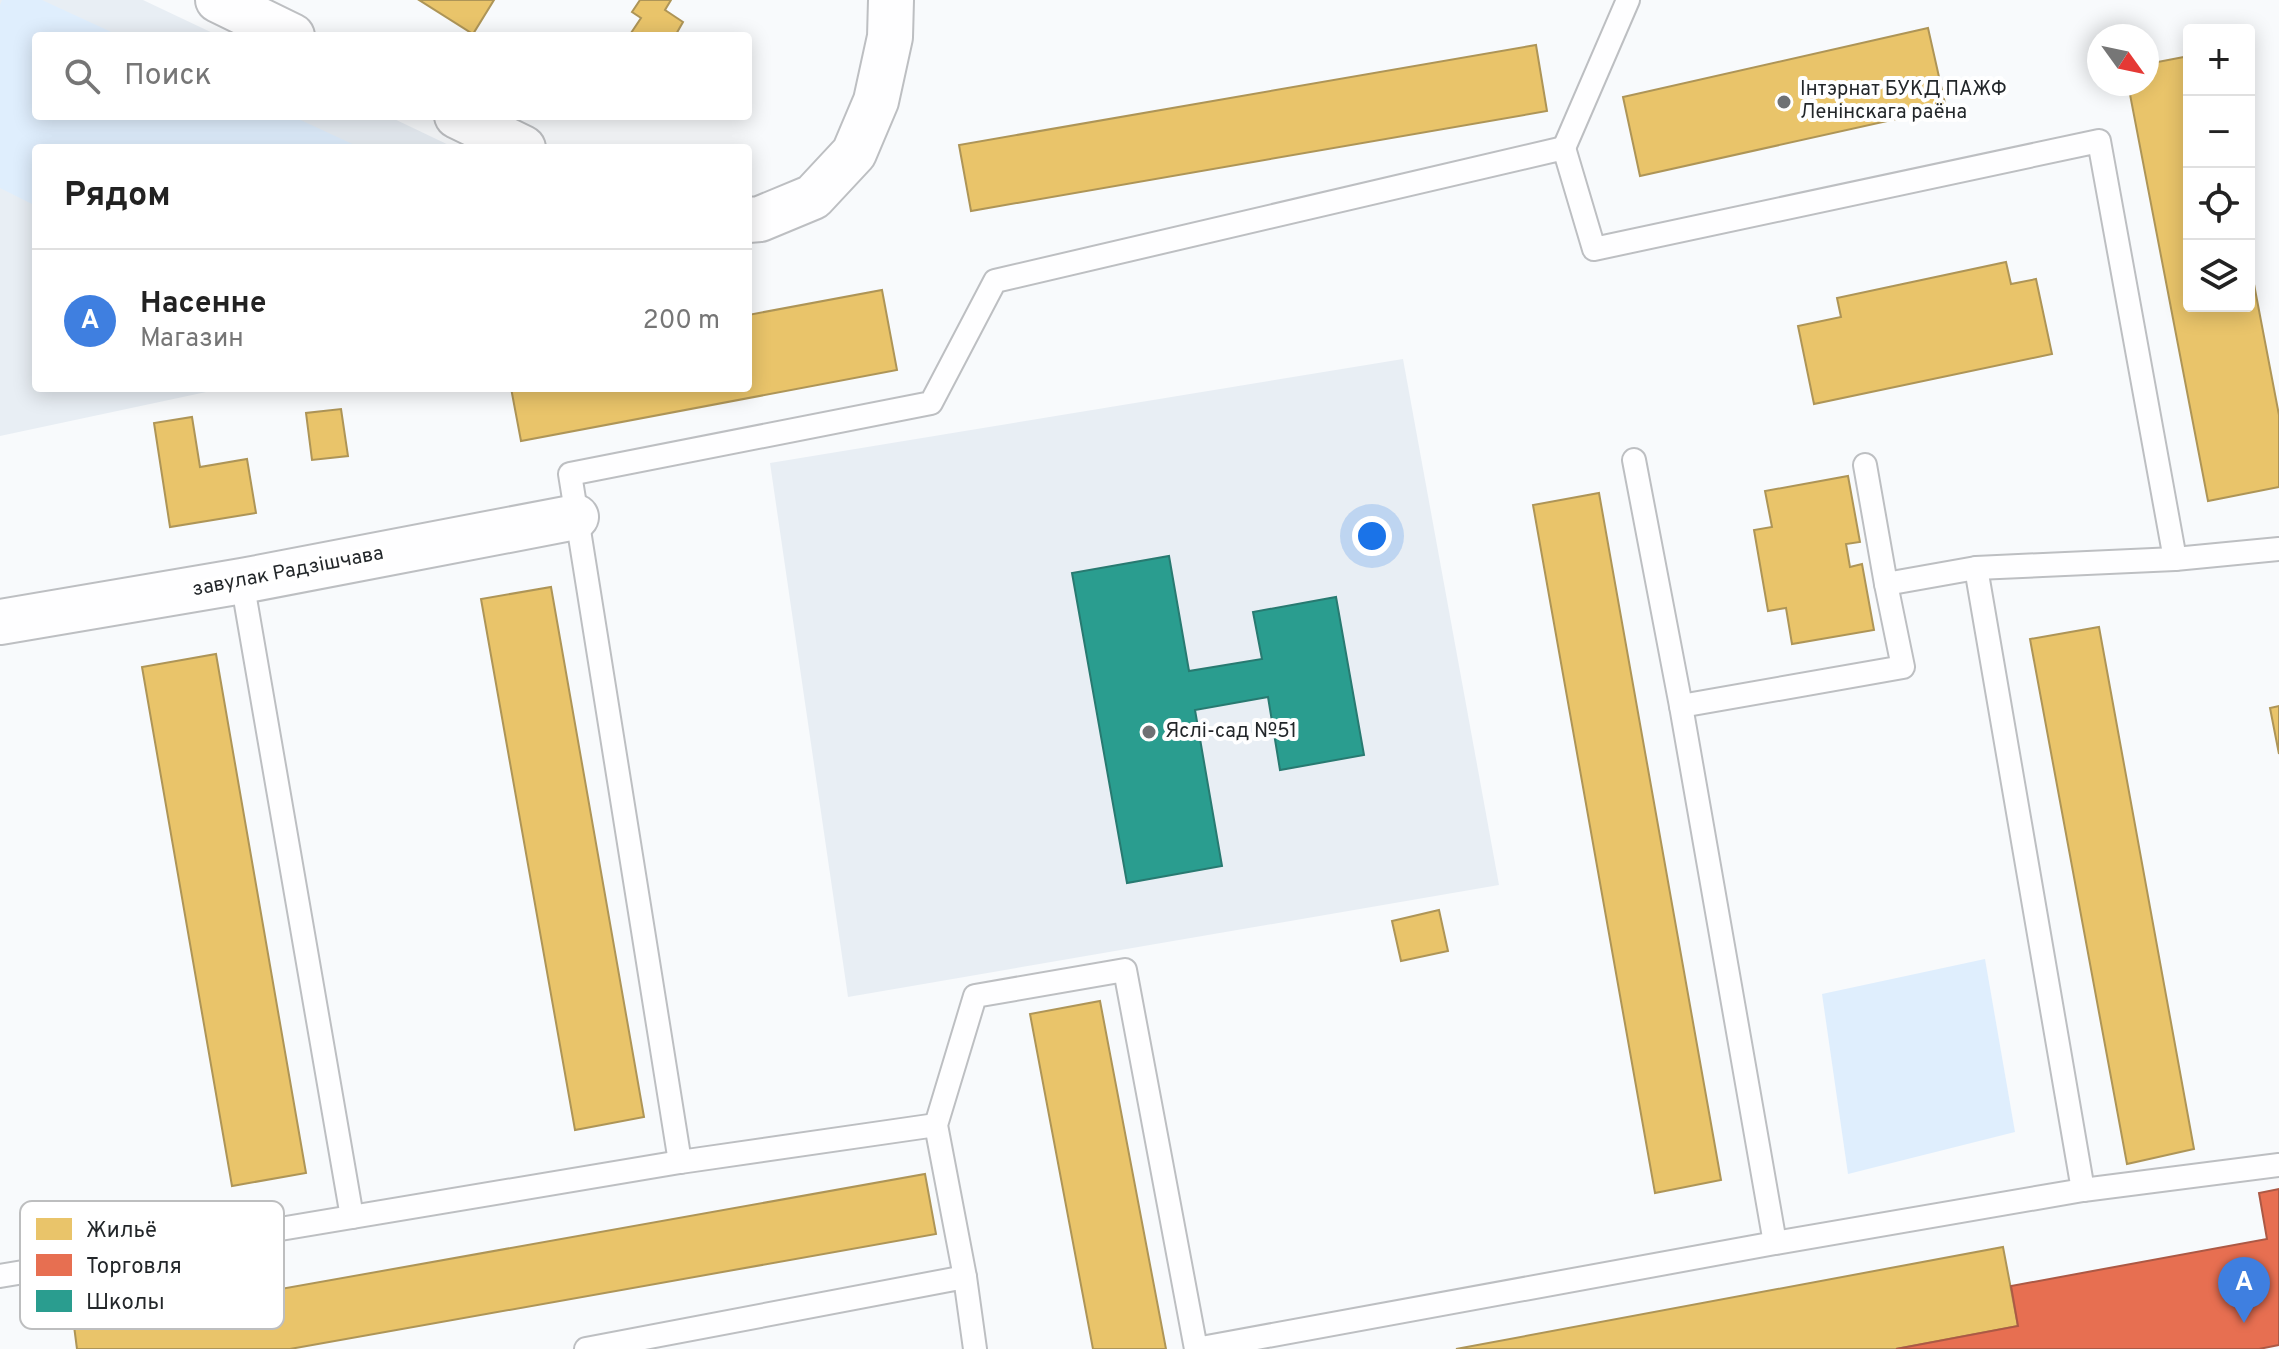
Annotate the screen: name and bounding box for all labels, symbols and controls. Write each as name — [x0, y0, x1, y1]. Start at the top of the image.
north arrow — [2087, 24, 2159, 96]
map controls — [2183, 24, 2255, 312]
button: + — [2183, 24, 2255, 96]
search box — [32, 32, 752, 120]
icon: search — [60, 54, 104, 98]
text: Поиск — [124, 58, 212, 95]
place label: Інтэрнат БУКД ПАЖФ Ленінскага раёна — [1800, 77, 2006, 126]
marker: Інтэрнат БУКД ПАЖФ Ленінскага раёна — [1775, 93, 1793, 111]
button: − — [2183, 96, 2255, 168]
button: locate — [2183, 168, 2255, 240]
text: Рядом — [64, 175, 171, 218]
button: layers — [2183, 240, 2255, 312]
text: Насенне — [140, 286, 266, 323]
text: A — [81, 305, 99, 338]
text: 200 m — [643, 305, 720, 338]
text: Магазин — [140, 323, 244, 356]
your location — [1352, 516, 1392, 556]
street label: завулак Радзішчава — [190, 541, 386, 603]
place label: Яслі-сад №51 — [1165, 719, 1297, 745]
marker: Яслі-сад №51 — [1140, 723, 1158, 741]
legend — [20, 1201, 284, 1329]
text: Жильё — [86, 1218, 157, 1245]
text: Торговля — [86, 1254, 182, 1281]
pin: A — [2218, 1257, 2270, 1323]
text: Школы — [86, 1290, 164, 1317]

